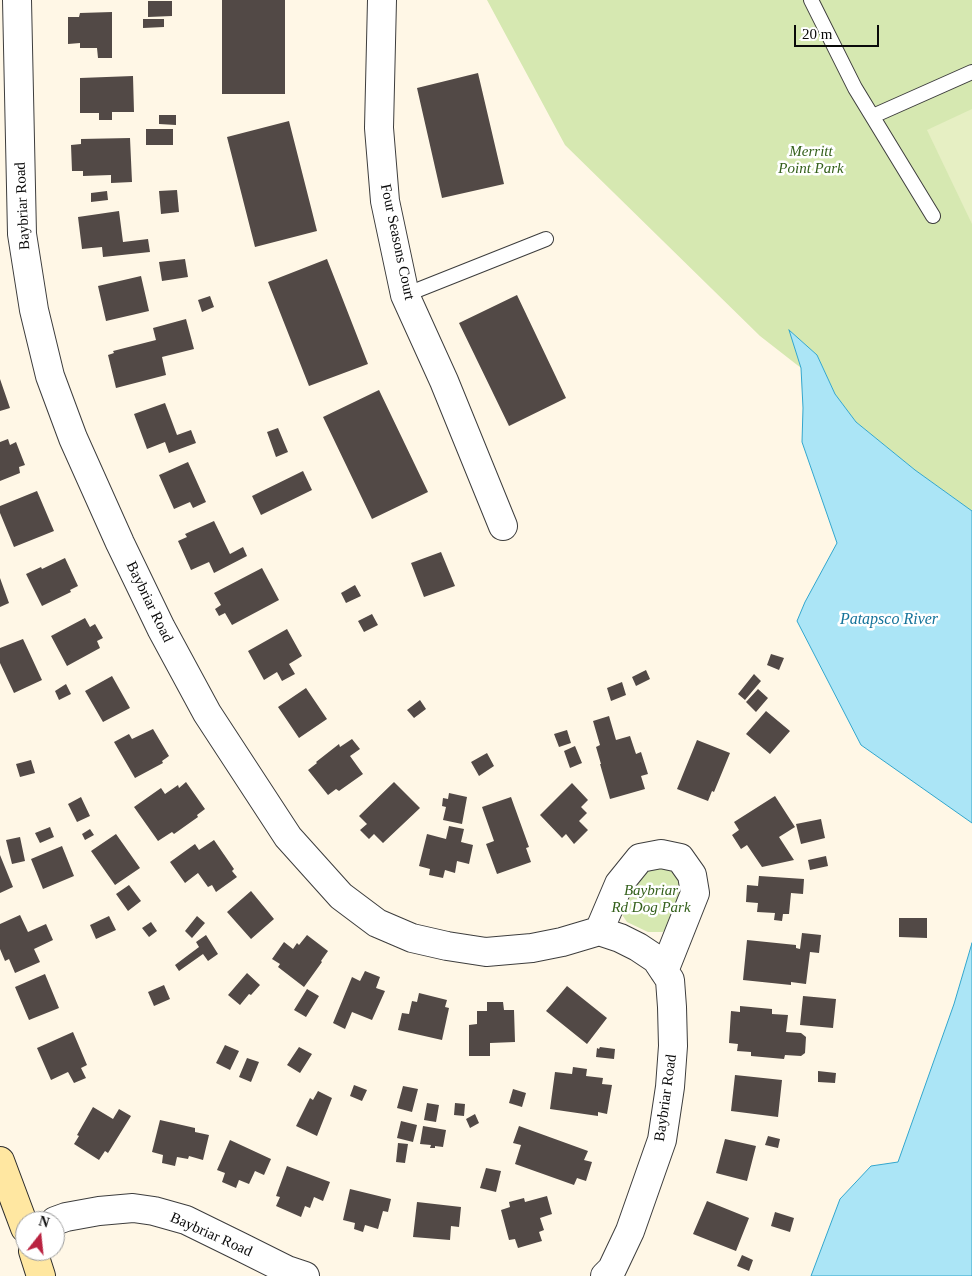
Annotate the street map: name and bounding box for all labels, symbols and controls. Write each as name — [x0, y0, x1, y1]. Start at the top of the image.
scale bar — [797, 15, 882, 47]
text: 20 m — [802, 26, 832, 42]
park label: Merritt Point Park — [778, 143, 844, 178]
street label: Baybriar Road — [12, 162, 34, 250]
street label: Four Seasons Court — [376, 182, 418, 302]
street label: Baybriar Road — [122, 559, 176, 645]
water label: Patapsco River — [840, 610, 938, 630]
park label: Baybriar Rd Dog Park — [611, 882, 691, 917]
street label: Baybriar Road — [651, 1053, 681, 1143]
street label: Baybriar Road — [167, 1209, 255, 1261]
north arrow — [15, 1211, 65, 1261]
text: N — [37, 1213, 51, 1231]

